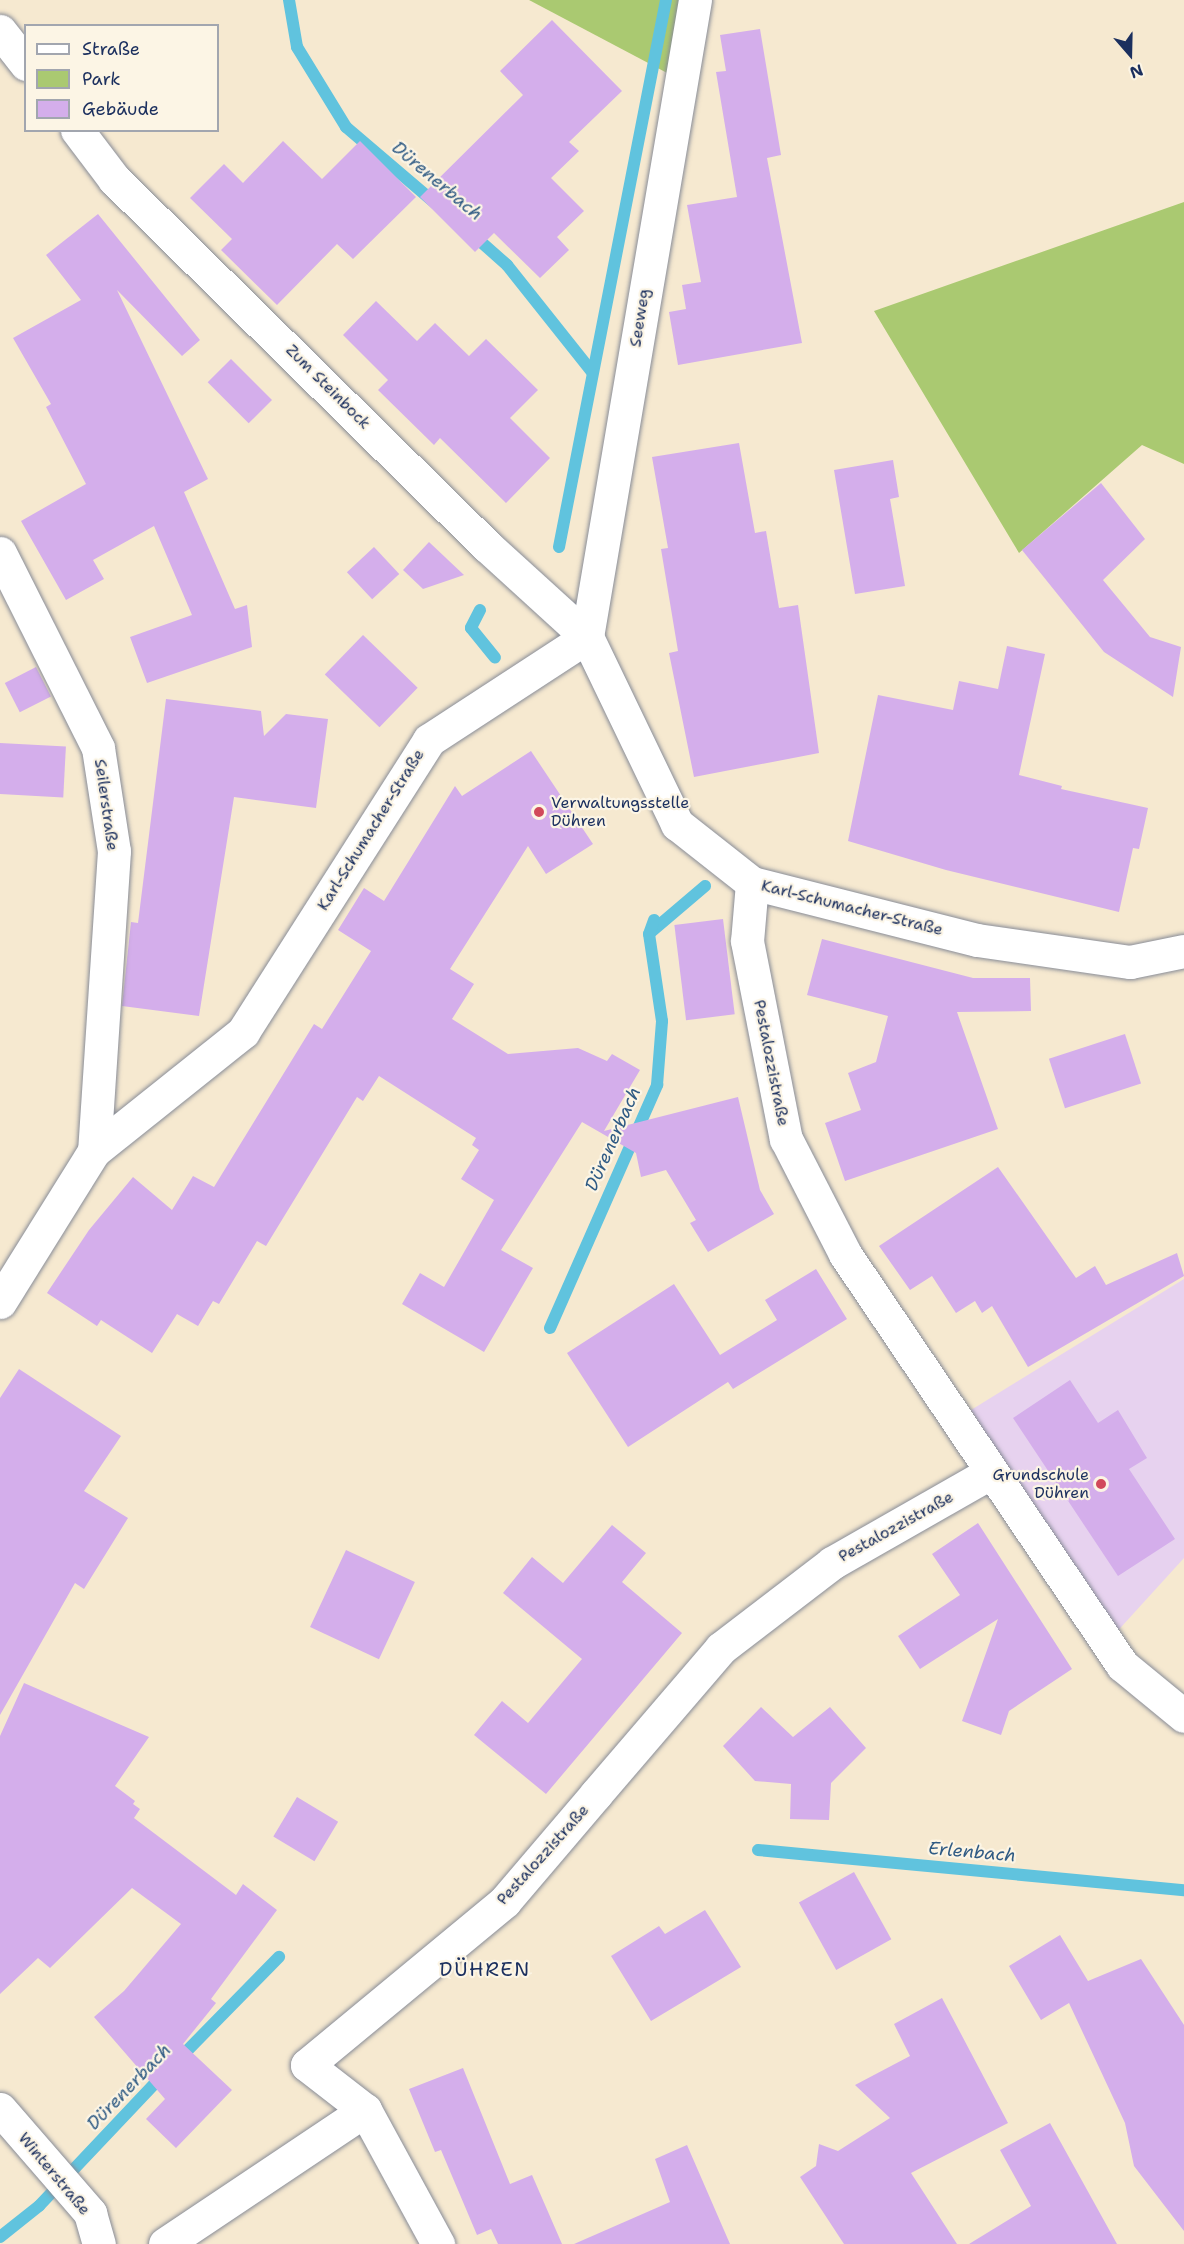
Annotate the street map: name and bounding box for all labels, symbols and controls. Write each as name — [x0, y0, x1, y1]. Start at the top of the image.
legend — [24, 24, 219, 132]
north arrow — [1100, 24, 1160, 84]
text: Straße — [82, 37, 140, 61]
text: N — [1127, 59, 1146, 83]
text: Park — [82, 67, 121, 91]
text: Gebäude — [82, 97, 159, 121]
water label: Dürenerbach — [387, 137, 487, 225]
street label: Seeweg — [626, 287, 654, 349]
street label: Zum Steinbock — [282, 341, 374, 433]
street label: Karl-Schumacher-Straße — [313, 746, 429, 914]
street label: Seilerstraße — [90, 758, 122, 852]
place label: Verwaltungsstelle Dühren — [551, 793, 689, 831]
marker: Verwaltungsstelle Dühren — [532, 805, 546, 819]
street label: Karl-Schumacher-Straße — [759, 876, 945, 940]
street label: Pestalozzistraße — [749, 998, 793, 1128]
water label: Dürenerbach — [580, 1084, 646, 1194]
place label: Grundschule Dühren — [993, 1465, 1089, 1503]
marker: Grundschule Dühren — [1094, 1477, 1108, 1491]
street label: Pestalozzistraße — [835, 1487, 957, 1567]
street label: Pestalozzistraße — [493, 1801, 593, 1909]
water label: Erlenbach — [927, 1837, 1017, 1867]
district label: DÜHREN — [439, 1957, 531, 1981]
water label: Dürenerbach — [82, 2039, 176, 2135]
street label: Winterstraße — [14, 2129, 94, 2219]

